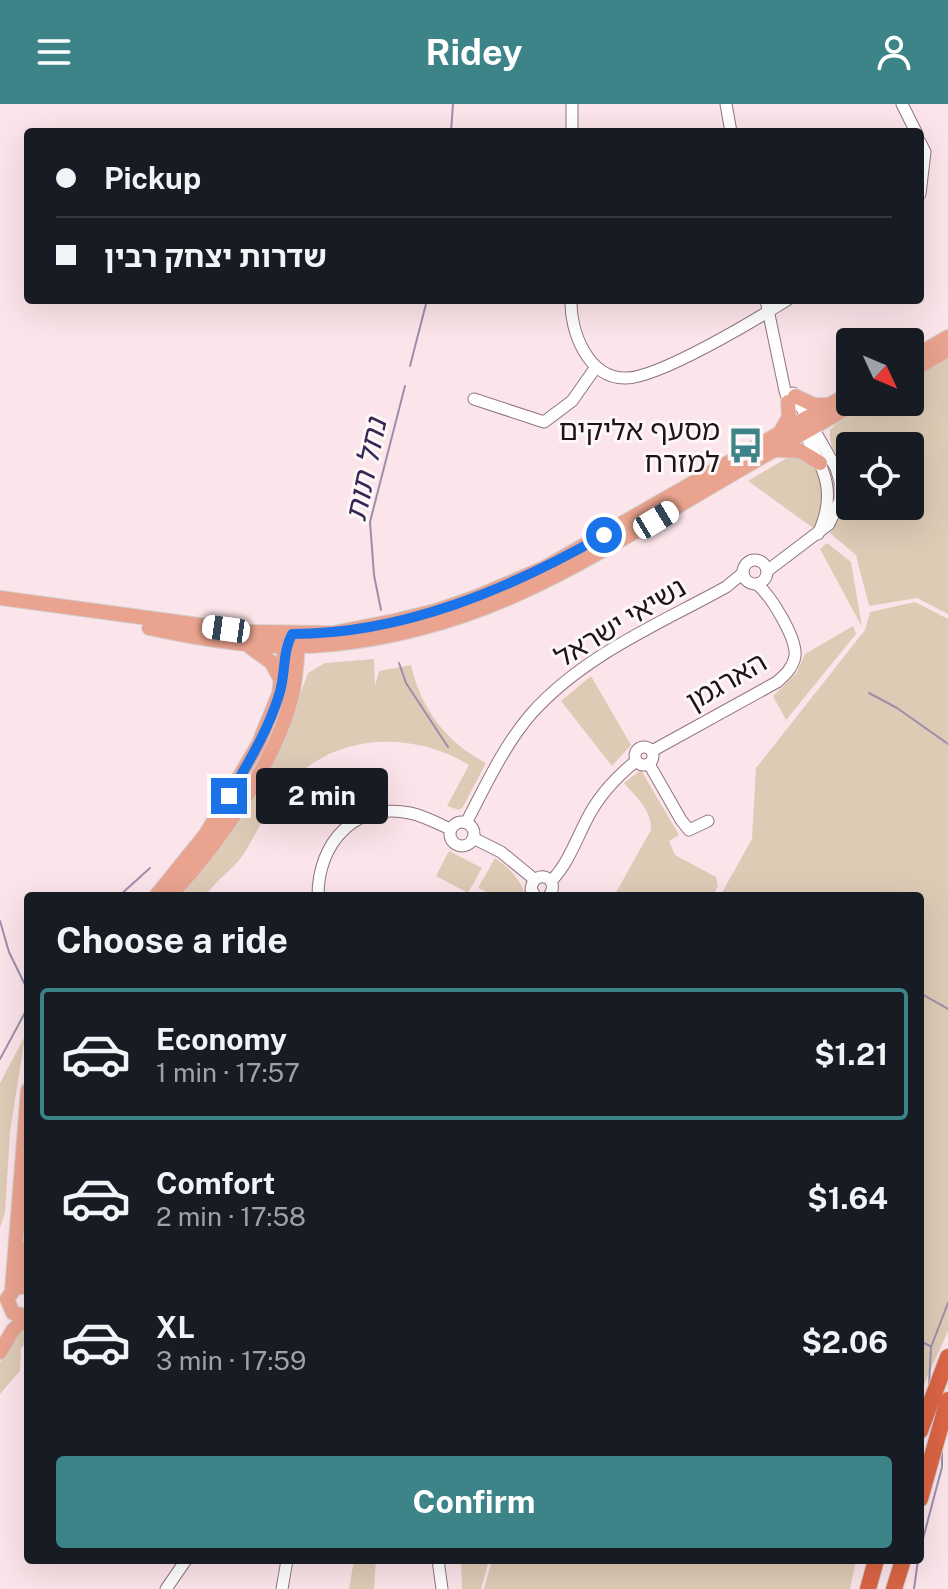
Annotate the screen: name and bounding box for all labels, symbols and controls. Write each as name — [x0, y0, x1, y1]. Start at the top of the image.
icon: menu — [32, 30, 76, 74]
icon: person — [872, 30, 916, 74]
text: Ridey — [426, 31, 523, 73]
text: Pickup — [104, 160, 201, 196]
text: שדרות יצחק רבין — [104, 238, 327, 274]
north arrow — [836, 328, 924, 416]
map controls — [836, 328, 924, 520]
water label: נחל תות — [337, 412, 394, 525]
place label: מסעף אליקים למזרח — [559, 413, 720, 478]
bus stop icon: מסעף אליקים למזרח — [727, 427, 765, 465]
button: locate — [836, 432, 924, 520]
car — [629, 497, 683, 543]
route start — [586, 517, 622, 553]
street label: נשיאי ישראל — [548, 570, 691, 674]
car — [201, 614, 251, 644]
street label: הארגמן — [680, 644, 772, 717]
callout: 2 min — [257, 768, 389, 824]
route end — [211, 778, 247, 814]
text: 2 min — [288, 780, 356, 811]
text: Choose a ride — [56, 919, 288, 961]
icon: car — [60, 1018, 132, 1090]
text: Economy — [156, 1021, 287, 1057]
text: $1.21 — [814, 1036, 888, 1072]
text: 1 min · 17:57 — [156, 1057, 300, 1088]
icon: car — [60, 1162, 132, 1234]
text: Comfort — [156, 1165, 275, 1201]
text: $1.64 — [807, 1180, 888, 1216]
text: 2 min · 17:58 — [156, 1201, 306, 1232]
icon: car — [60, 1306, 132, 1378]
text: XL — [156, 1309, 195, 1345]
text: $2.06 — [801, 1324, 888, 1360]
text: 3 min · 17:59 — [156, 1345, 306, 1376]
button: Confirm — [56, 1456, 892, 1548]

